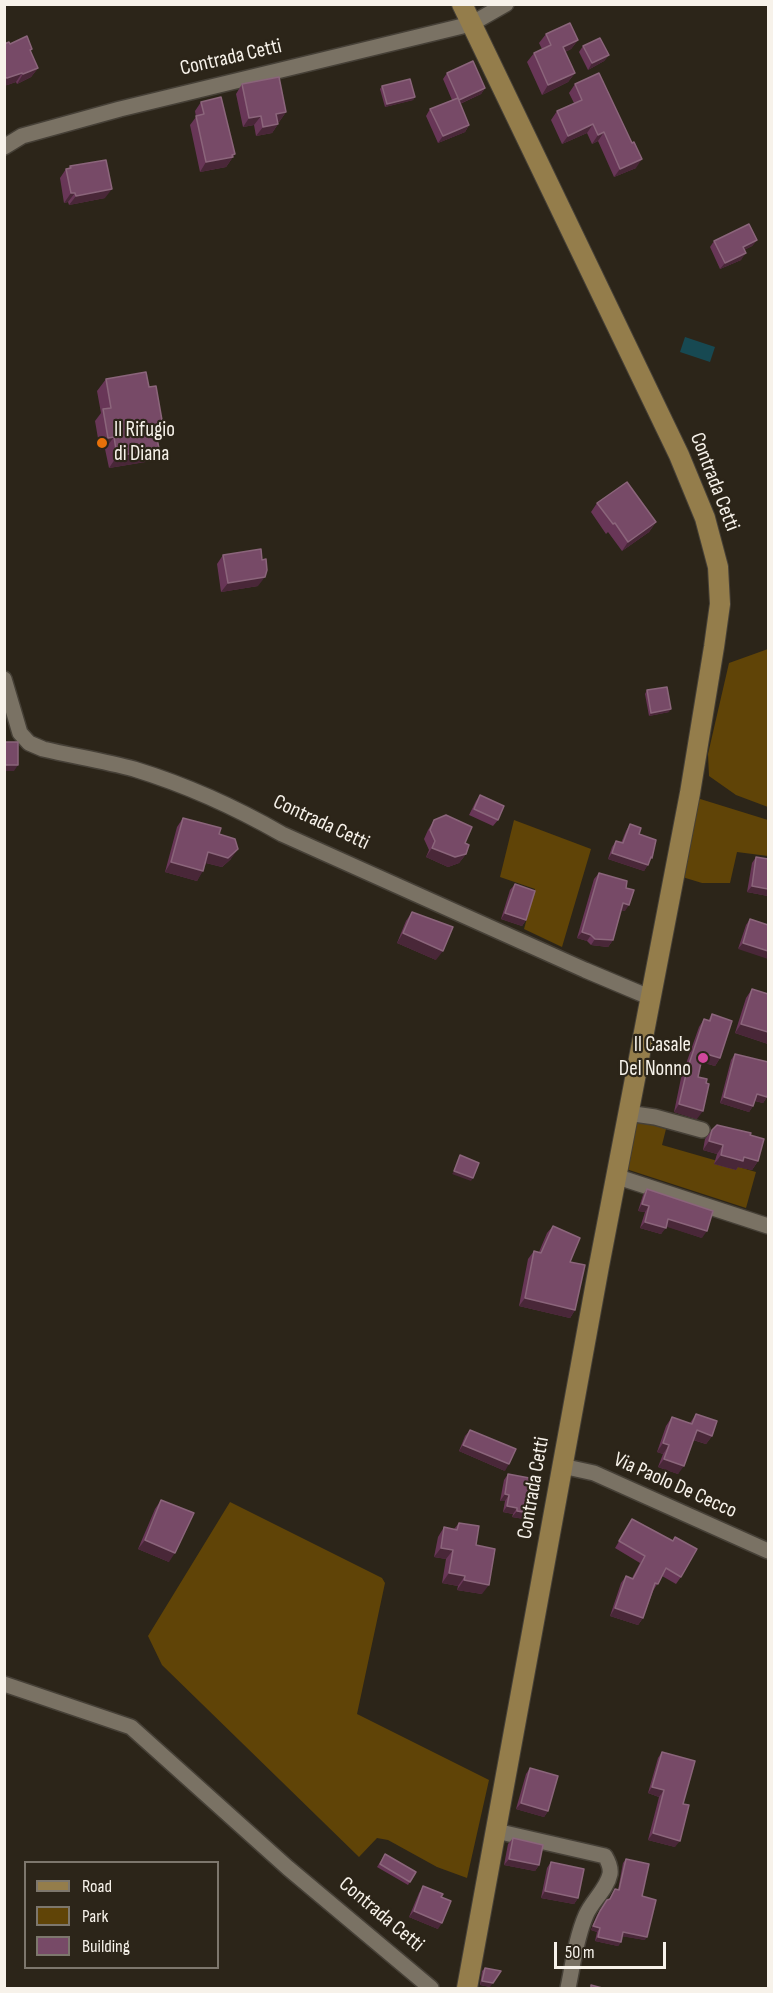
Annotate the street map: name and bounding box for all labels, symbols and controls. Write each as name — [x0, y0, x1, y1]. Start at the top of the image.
street label: Contrada Cetti — [178, 34, 284, 82]
place label: Il Rifugio di Diana — [114, 418, 175, 468]
street label: Contrada Cetti — [684, 429, 744, 535]
marker: Il Rifugio di Diana — [95, 436, 109, 450]
street label: Contrada Cetti — [269, 790, 373, 856]
place label: Il Casale Del Nonno — [619, 1033, 691, 1083]
marker: Il Casale Del Nonno — [696, 1051, 710, 1065]
street label: Contrada Cetti — [513, 1435, 555, 1541]
street label: Via Paolo De Cecco — [610, 1448, 740, 1524]
legend — [24, 1861, 219, 1969]
street label: Contrada Cetti — [333, 1872, 429, 1958]
text: Road — [82, 1876, 112, 1897]
text: Park — [82, 1906, 108, 1927]
scale bar — [557, 1930, 670, 1968]
text: Building — [82, 1936, 130, 1957]
text: 50 m — [565, 1942, 595, 1963]

